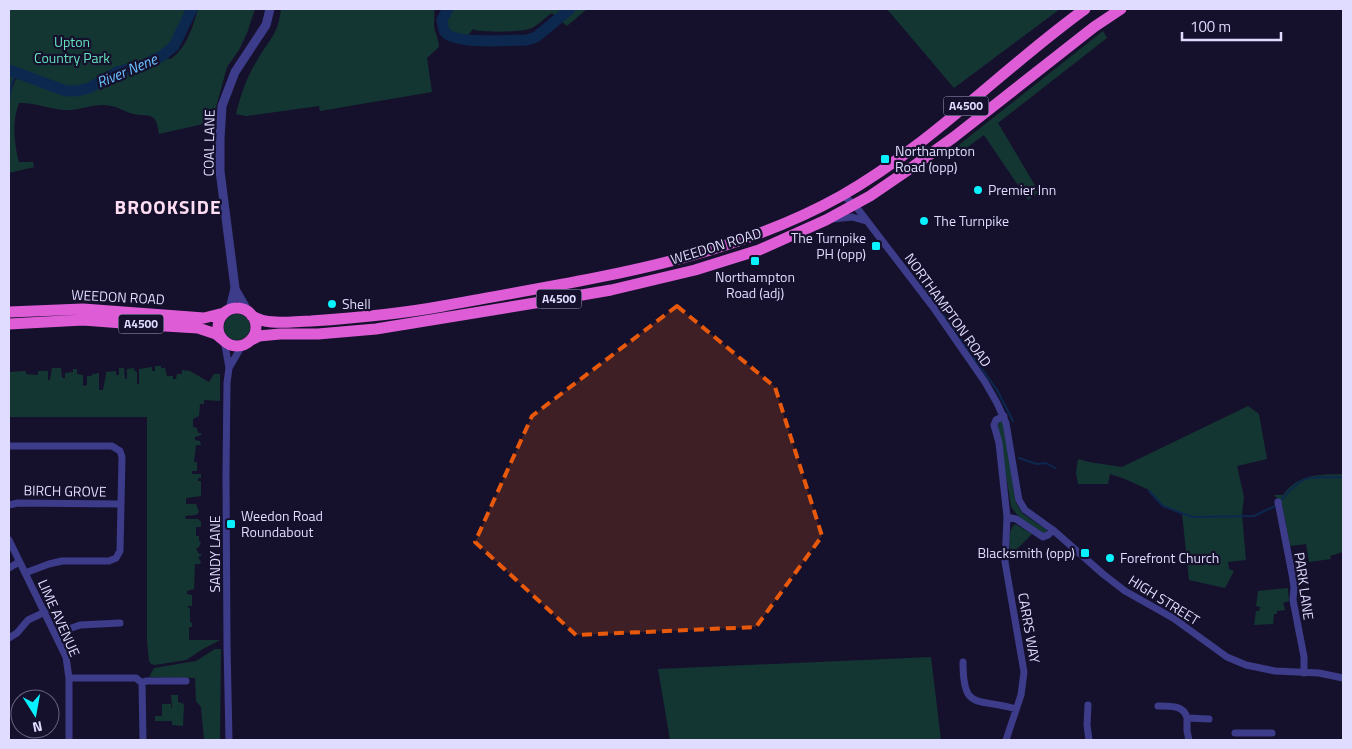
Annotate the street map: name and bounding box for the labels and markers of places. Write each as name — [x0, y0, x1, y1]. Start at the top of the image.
place label: Northampton Road (opp) — [895, 140, 975, 177]
marker: Northampton Road (opp) — [879, 153, 891, 165]
place label: Premier Inn — [988, 179, 1056, 200]
marker: Premier Inn — [972, 184, 984, 196]
place label: The Turnpike — [934, 210, 1009, 231]
marker: The Turnpike — [918, 215, 930, 227]
place label: The Turnpike PH (opp) — [791, 227, 866, 264]
marker: The Turnpike PH (opp) — [870, 240, 882, 252]
marker: Northampton Road (adj) — [749, 255, 761, 267]
place label: Northampton Road (adj) — [715, 266, 795, 303]
place label: Shell — [342, 293, 371, 314]
marker: Shell — [326, 298, 338, 310]
place label: Weedon Road Roundabout — [241, 505, 323, 542]
marker: Weedon Road Roundabout — [225, 518, 237, 530]
place label: Blacksmith (opp) — [977, 542, 1075, 563]
marker: Blacksmith (opp) — [1079, 547, 1091, 559]
place label: Forefront Church — [1120, 547, 1219, 568]
marker: Forefront Church — [1104, 552, 1116, 564]

